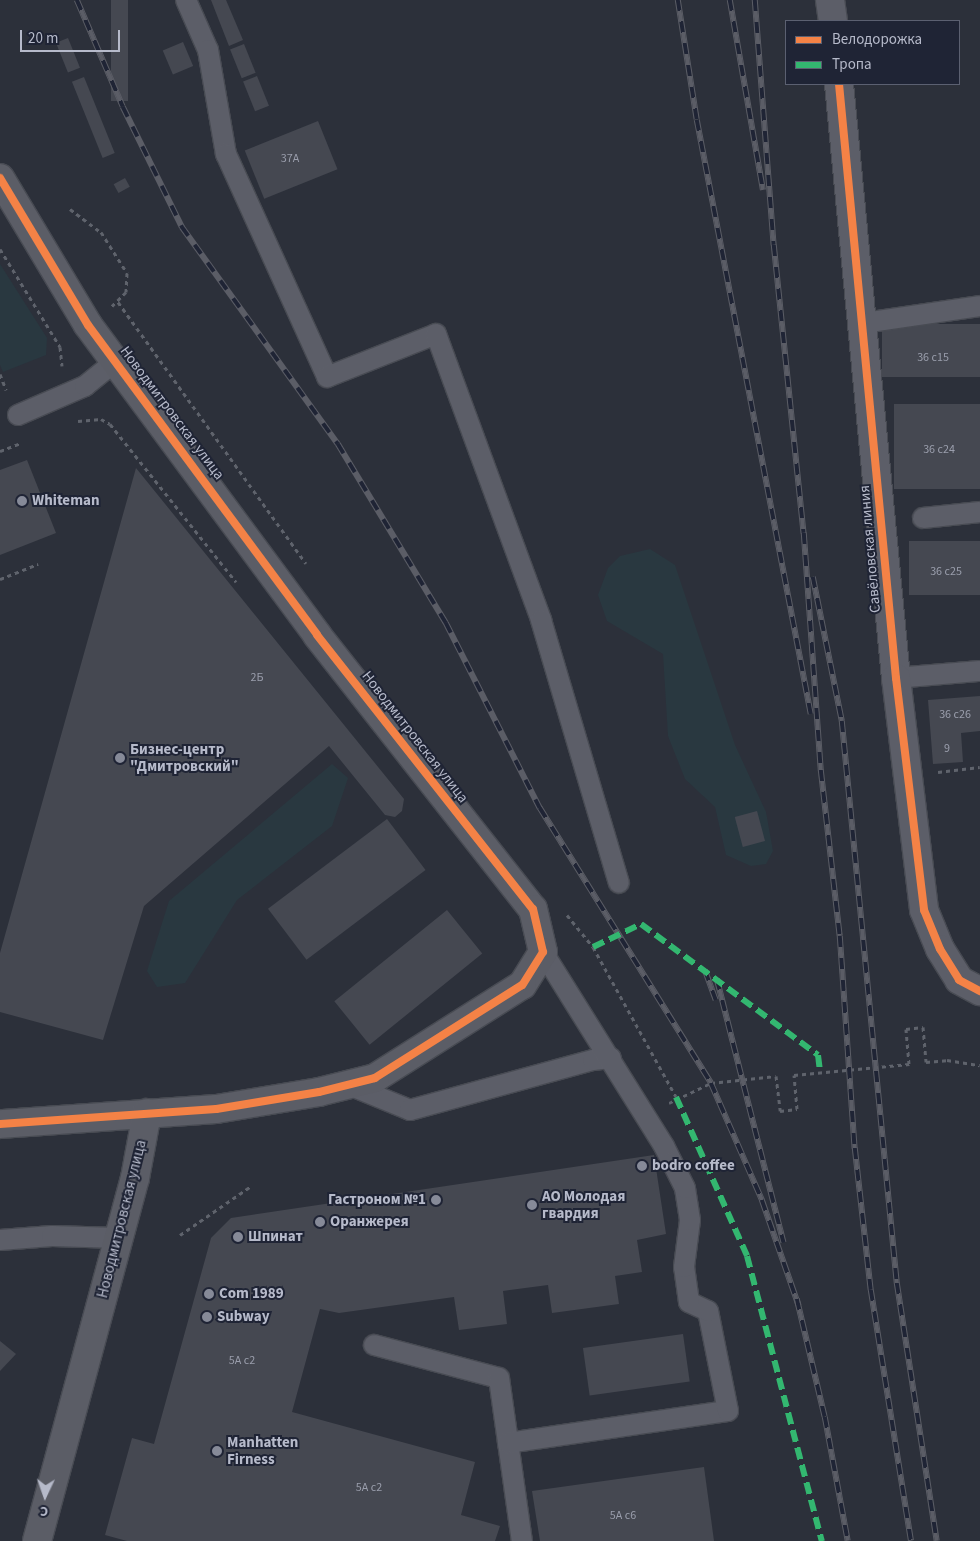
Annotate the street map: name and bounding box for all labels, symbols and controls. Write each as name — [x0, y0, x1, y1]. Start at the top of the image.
scale bar — [22, 20, 122, 52]
legend — [785, 20, 960, 85]
text: 20 m — [28, 28, 58, 49]
text: Велодорожка — [832, 29, 922, 50]
text: Тропа — [832, 54, 872, 75]
house number: 37А — [281, 152, 299, 166]
street label: Новодмитровская улица — [116, 343, 228, 483]
house number: 36 с15 — [917, 351, 949, 365]
house number: 36 с24 — [923, 443, 955, 457]
street label: Савёловская линия — [855, 484, 885, 614]
place label: Whiteman — [32, 492, 99, 510]
marker: Whiteman — [16, 495, 28, 507]
house number: 36 с25 — [930, 565, 962, 579]
street label: Новодмитровская улица — [358, 668, 472, 806]
house number: 2Б — [251, 671, 263, 685]
house number: 36 с26 — [939, 708, 971, 722]
place label: Бизнес-центр "Дмитровский" — [130, 740, 239, 775]
house number: 9 — [944, 742, 950, 756]
marker: Бизнес-центр "Дмитровский" — [114, 752, 126, 764]
street label: Новодмитровская улица — [94, 1138, 150, 1300]
place label: bodro coffee — [652, 1157, 735, 1175]
marker: bodro coffee — [636, 1160, 648, 1172]
place label: АО Молодая гвардия — [542, 1187, 625, 1222]
place label: Гастроном №1 — [328, 1191, 426, 1209]
marker: Гастроном №1 — [430, 1194, 442, 1206]
marker: АО Молодая гвардия — [526, 1199, 538, 1211]
place label: Оранжерея — [330, 1213, 409, 1231]
marker: Оранжерея — [314, 1216, 326, 1228]
place label: Шпинат — [248, 1228, 303, 1246]
marker: Шпинат — [232, 1231, 244, 1243]
place label: Com 1989 — [219, 1285, 284, 1303]
marker: Com 1989 — [203, 1288, 215, 1300]
place label: Subway — [217, 1308, 270, 1326]
marker: Subway — [201, 1311, 213, 1323]
house number: 5А с2 — [229, 1354, 255, 1368]
place label: Manhatten Firness — [227, 1433, 298, 1468]
marker: Manhatten Firness — [211, 1445, 223, 1457]
north arrow — [20, 1471, 70, 1521]
house number: 5А с2 — [356, 1481, 382, 1495]
text: С — [40, 1501, 49, 1521]
house number: 5А с6 — [610, 1509, 636, 1523]

